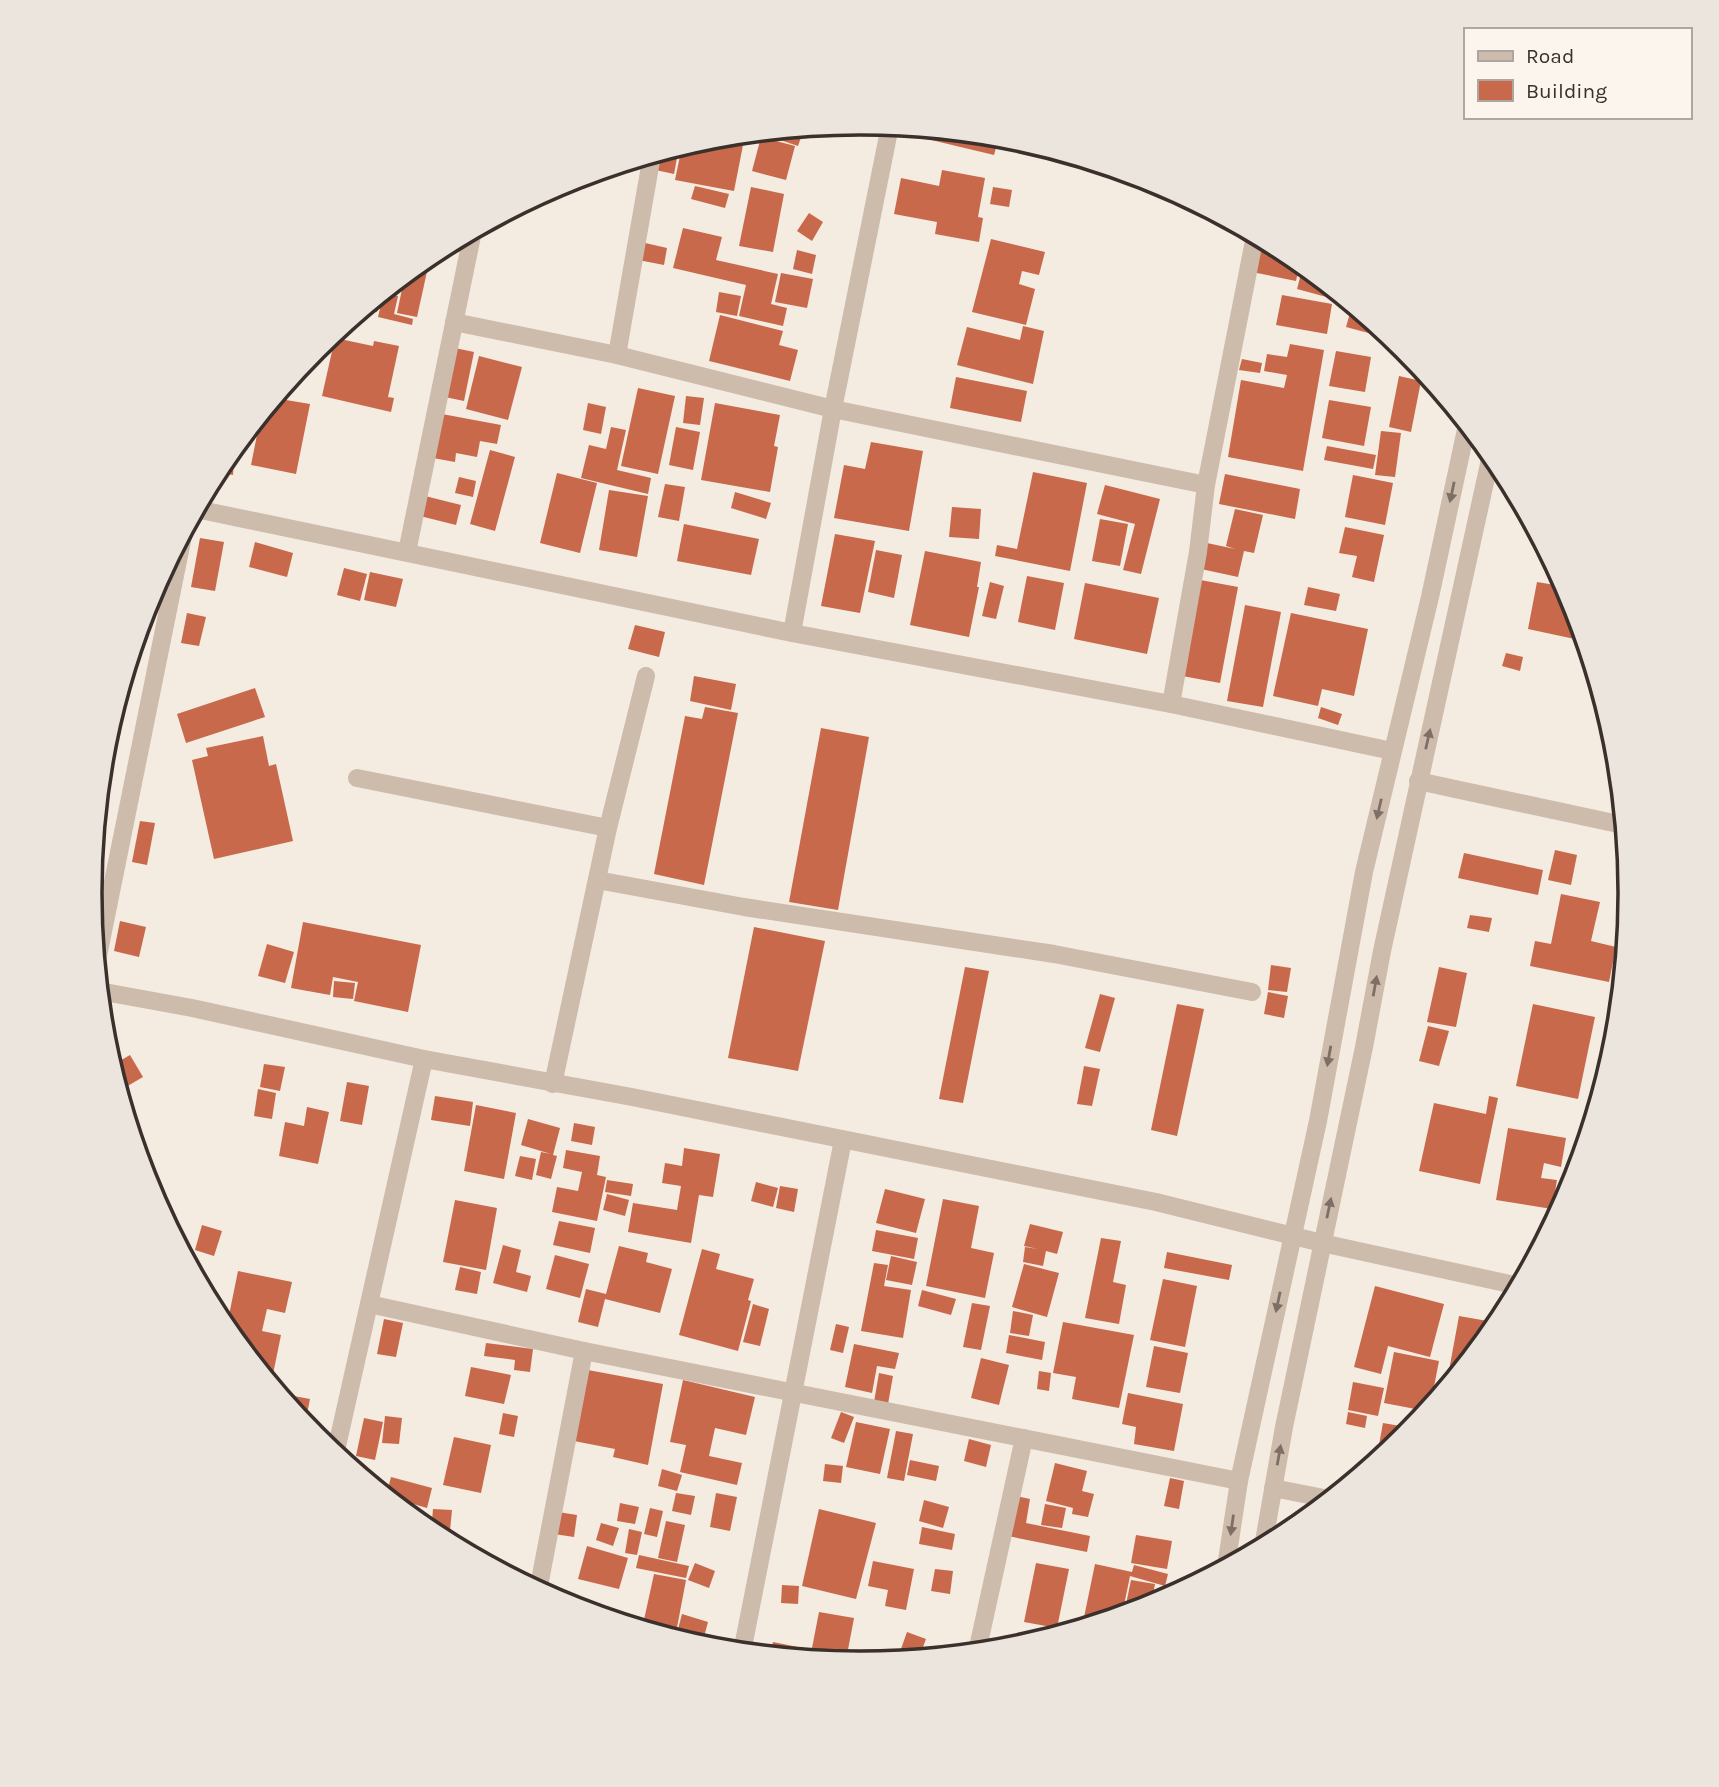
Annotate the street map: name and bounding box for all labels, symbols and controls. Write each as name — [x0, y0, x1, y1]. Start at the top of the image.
legend — [1464, 28, 1691, 119]
text: Road — [1526, 44, 1574, 68]
text: Building — [1526, 79, 1607, 103]
one-way arrow — [1447, 481, 1458, 503]
one-way arrow — [1422, 728, 1433, 750]
one-way arrow — [1373, 798, 1384, 820]
one-way arrow — [1370, 975, 1381, 997]
one-way arrow — [1324, 1045, 1335, 1067]
one-way arrow — [1324, 1197, 1335, 1219]
one-way arrow — [1272, 1291, 1283, 1313]
one-way arrow — [1274, 1444, 1285, 1466]
one-way arrow — [1227, 1514, 1238, 1536]

